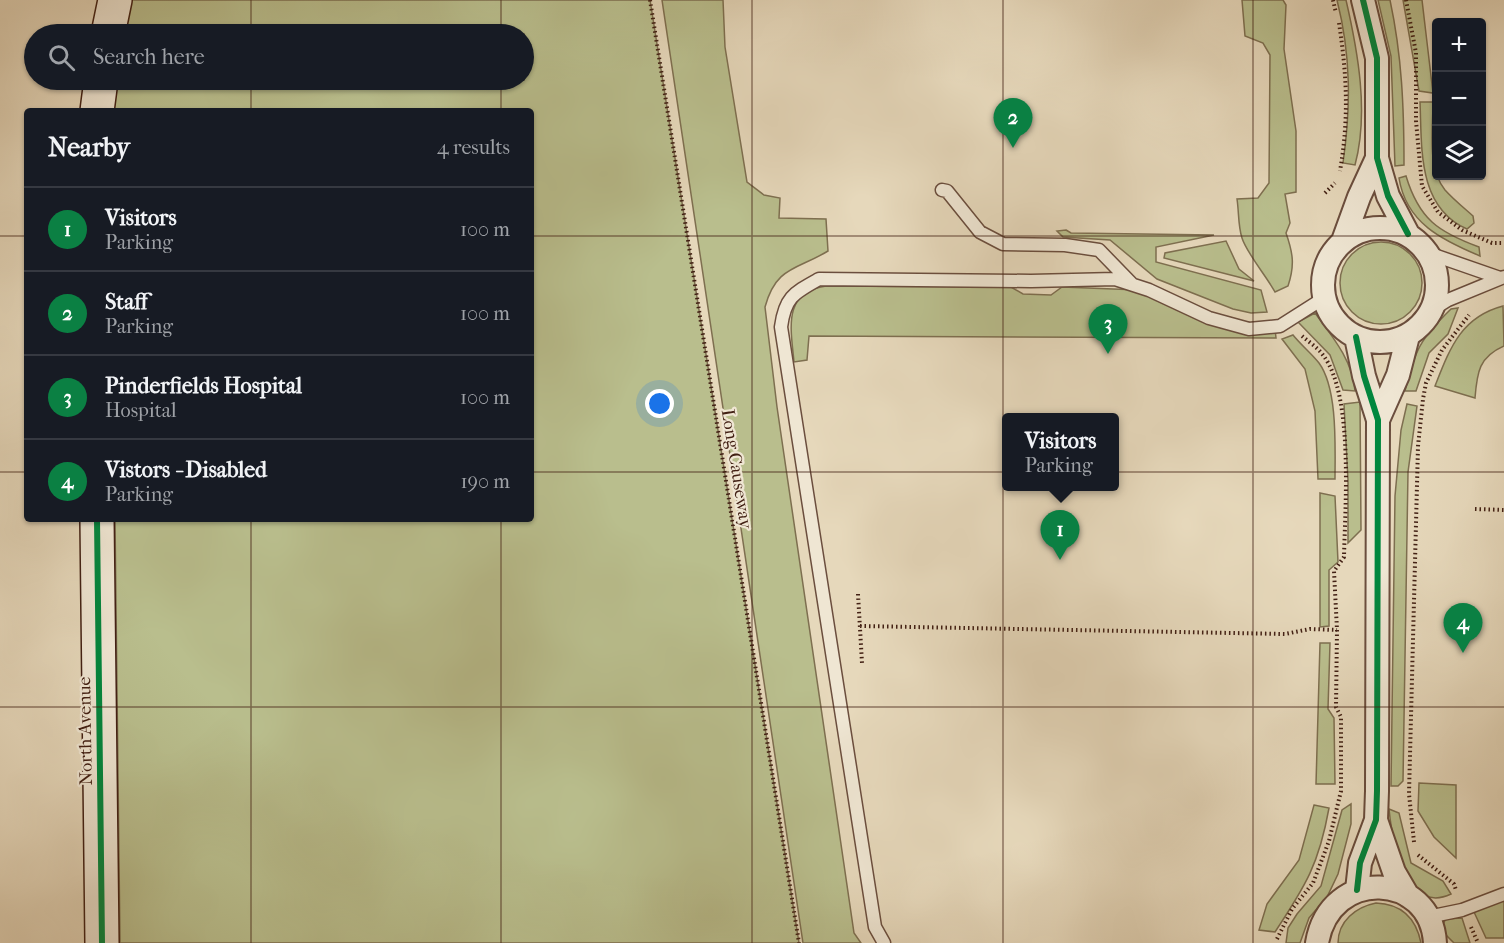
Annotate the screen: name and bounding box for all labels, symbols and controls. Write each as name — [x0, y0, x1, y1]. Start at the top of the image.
map controls — [1432, 18, 1486, 180]
button: + — [1432, 18, 1486, 72]
search box — [24, 24, 534, 90]
icon: search — [45, 41, 78, 74]
text: Search here — [93, 44, 205, 70]
button: − — [1432, 72, 1486, 126]
pin: 2 — [994, 98, 1032, 148]
button: layers — [1432, 126, 1486, 180]
text: Nearby — [48, 132, 130, 163]
text: 4 results — [437, 136, 510, 159]
text: Visitors — [105, 205, 177, 231]
text: 1 — [64, 218, 71, 241]
text: 100 m — [460, 218, 510, 241]
text: Parking — [105, 231, 173, 254]
text: Staff — [105, 289, 147, 315]
text: 2 — [62, 302, 73, 325]
text: 100 m — [460, 302, 510, 325]
pin: 3 — [1088, 304, 1128, 354]
text: Parking — [105, 315, 173, 338]
text: Pinderfields Hospital — [105, 373, 302, 399]
text: 3 — [63, 386, 72, 409]
text: 100 m — [460, 386, 510, 409]
your location — [645, 389, 674, 418]
text: Hospital — [105, 399, 177, 422]
street label: Long Causeway — [717, 408, 757, 532]
popup — [1002, 413, 1119, 491]
text: Visitors — [1025, 428, 1096, 454]
text: Parking — [1025, 454, 1093, 477]
text: Vistors - Disabled — [105, 457, 267, 483]
text: 4 — [62, 470, 73, 493]
text: 190 m — [460, 470, 510, 493]
text: Parking — [105, 483, 173, 506]
pin: 1 — [1040, 510, 1080, 560]
pin: 4 — [1444, 604, 1482, 653]
street label: North Avenue — [74, 676, 97, 785]

